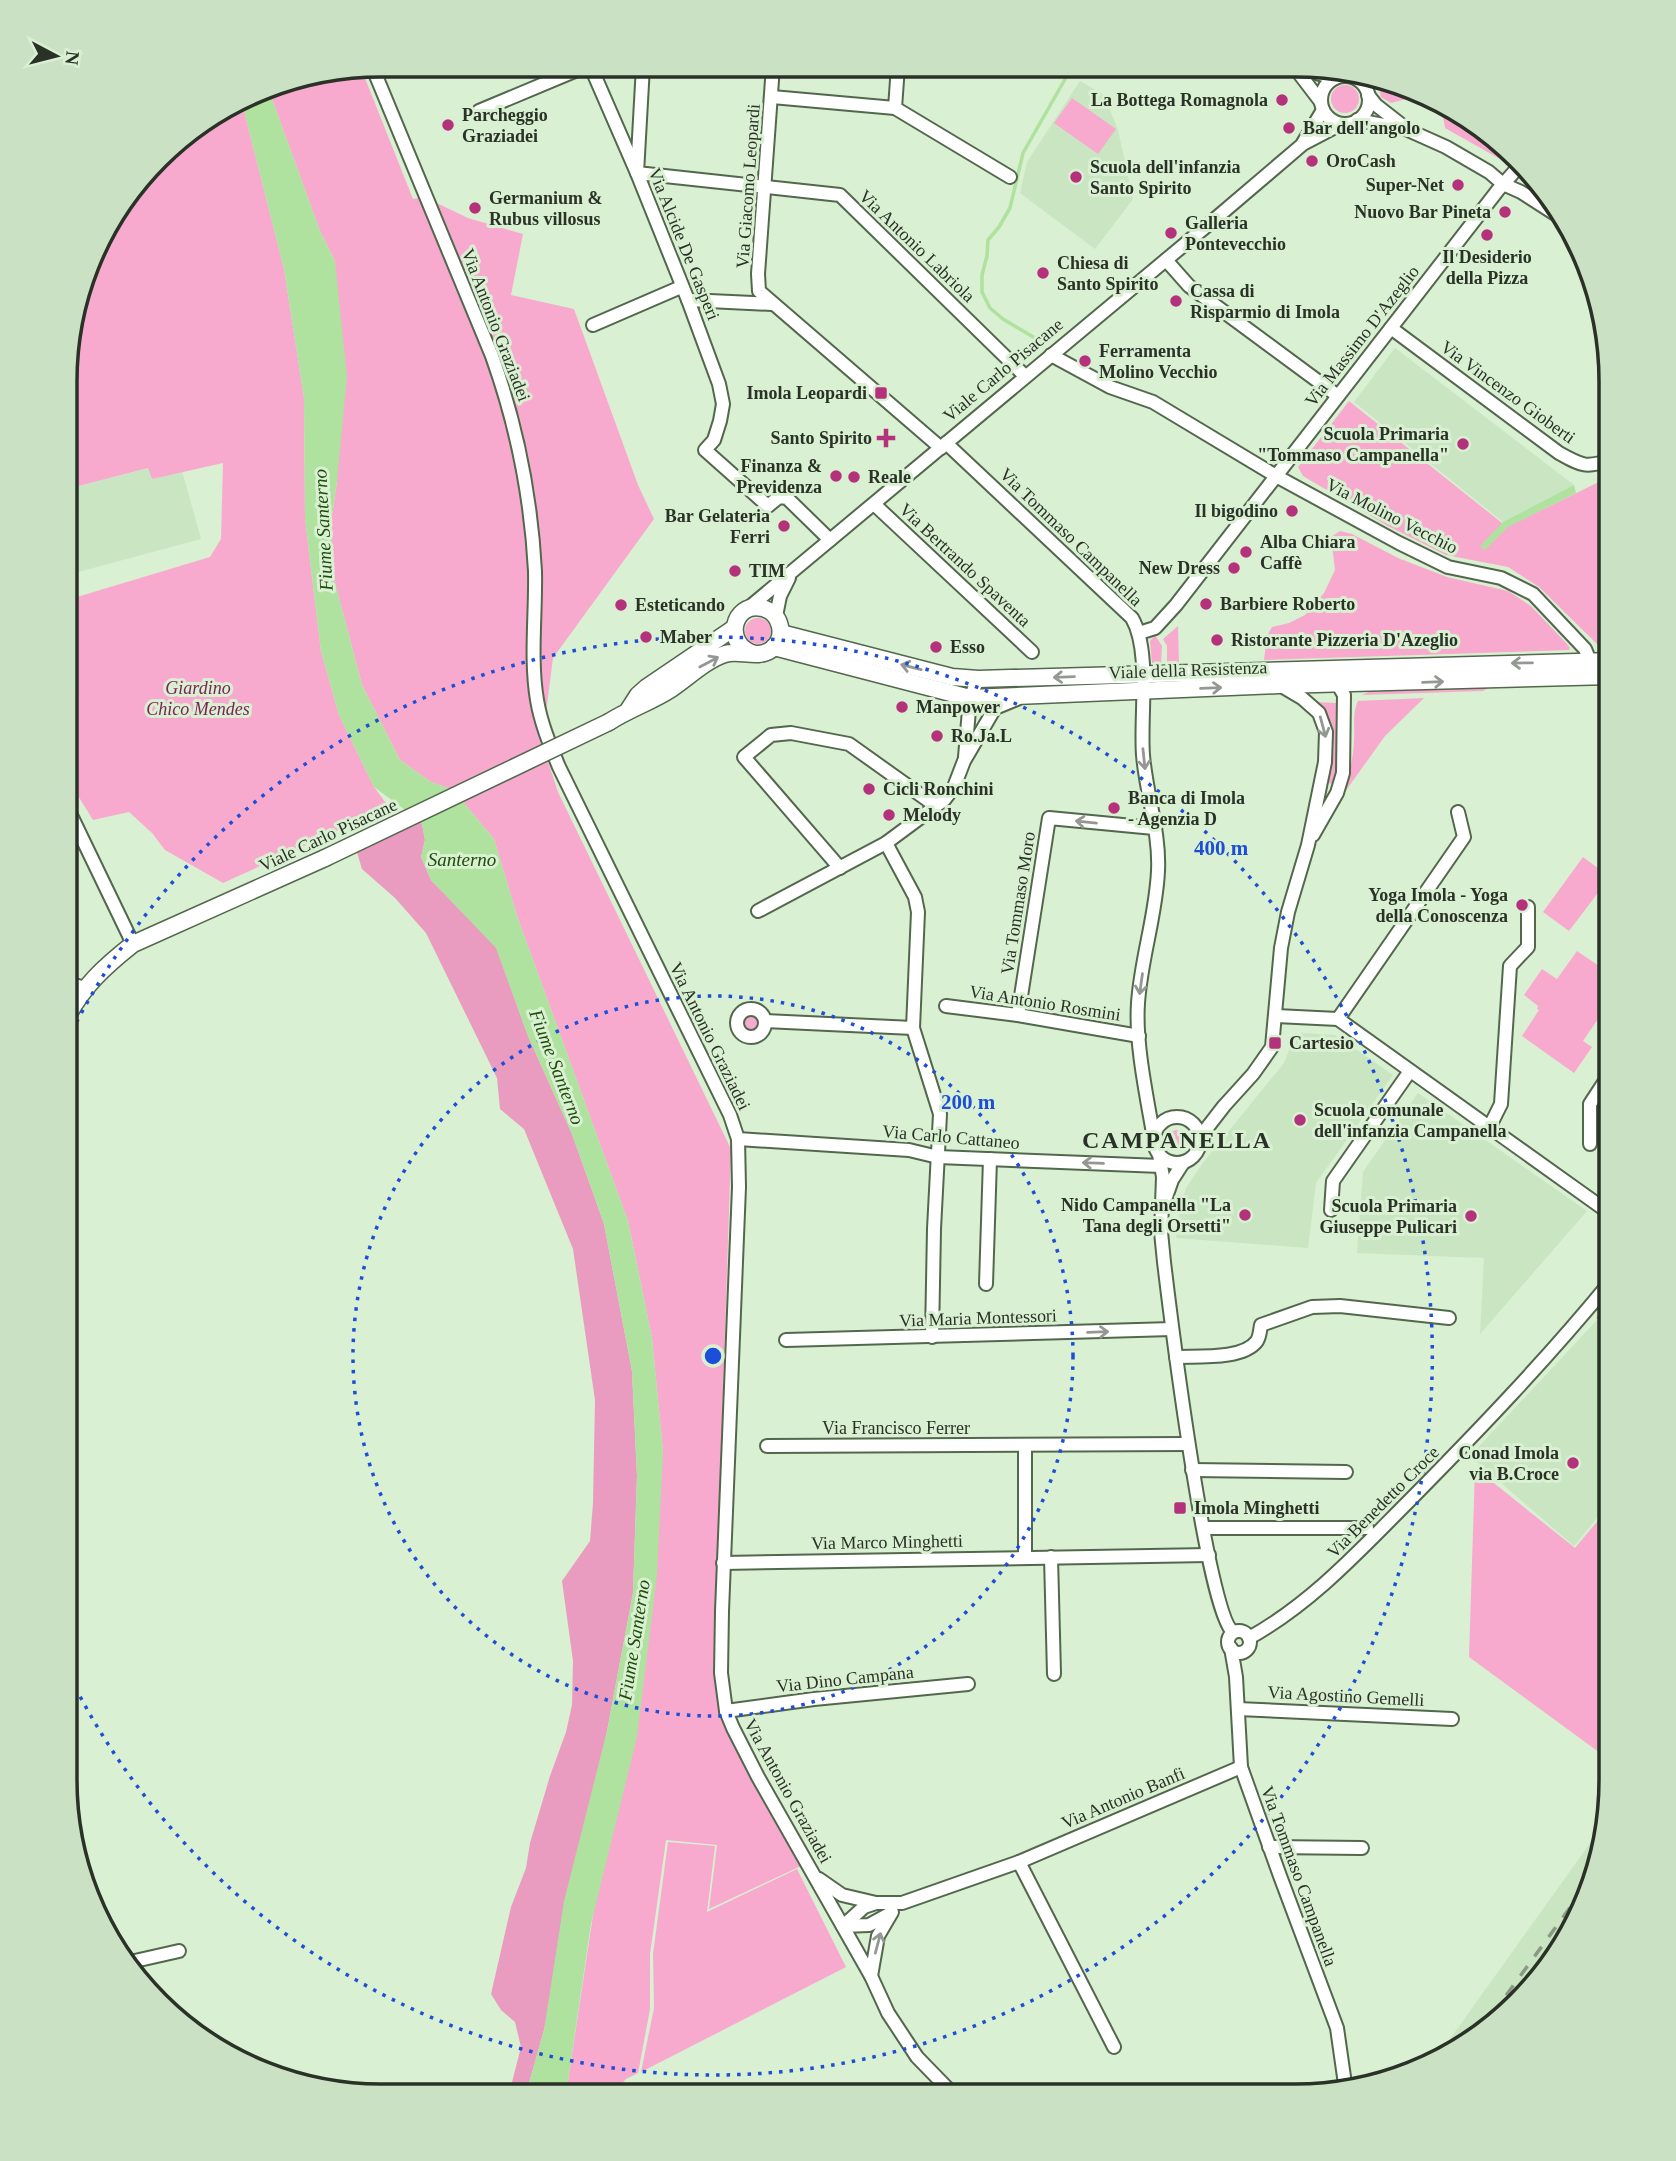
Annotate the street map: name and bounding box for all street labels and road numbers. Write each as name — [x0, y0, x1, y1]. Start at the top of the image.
street label: Via Giacomo Leopardi — [732, 103, 764, 269]
street label: Via Alcide De Gasperi — [644, 165, 724, 323]
street label: Via Antonio Labriola — [855, 186, 979, 306]
street label: Via Antonio Graziadei — [458, 246, 534, 404]
street label: Via Massimo D'Azeglio — [1301, 262, 1423, 410]
street label: Viale Carlo Pisacane — [939, 314, 1067, 426]
street label: Via Vincenzo Gioberti — [1437, 336, 1579, 448]
street label: Via Tommaso Campanella — [996, 464, 1146, 610]
street label: Via Molino Vecchio — [1323, 474, 1461, 558]
street label: Via Bertrando Spaventa — [895, 499, 1035, 631]
street label: Viale della Resistenza — [1108, 657, 1268, 683]
street label: Viale Carlo Pisacane — [256, 794, 400, 876]
street label: Via Tommaso Moro — [997, 830, 1039, 976]
street label: Via Antonio Graziadei — [666, 959, 754, 1113]
street label: Via Antonio Rosmini — [968, 981, 1122, 1025]
street label: Via Carlo Cattaneo — [881, 1121, 1021, 1153]
street label: Via Maria Montessori — [899, 1305, 1057, 1331]
street label: Via Francisco Ferrer — [822, 1418, 970, 1438]
street label: Via Benedetto Croce — [1323, 1442, 1443, 1562]
street label: Via Marco Minghetti — [811, 1531, 963, 1553]
street label: Via Dino Campana — [775, 1662, 915, 1696]
street label: Via Agostino Gemelli — [1267, 1682, 1425, 1710]
street label: Via Antonio Graziadei — [740, 1715, 836, 1867]
street label: Via Antonio Banfi — [1058, 1763, 1188, 1833]
street label: Via Tommaso Campanella — [1257, 1783, 1341, 1969]

